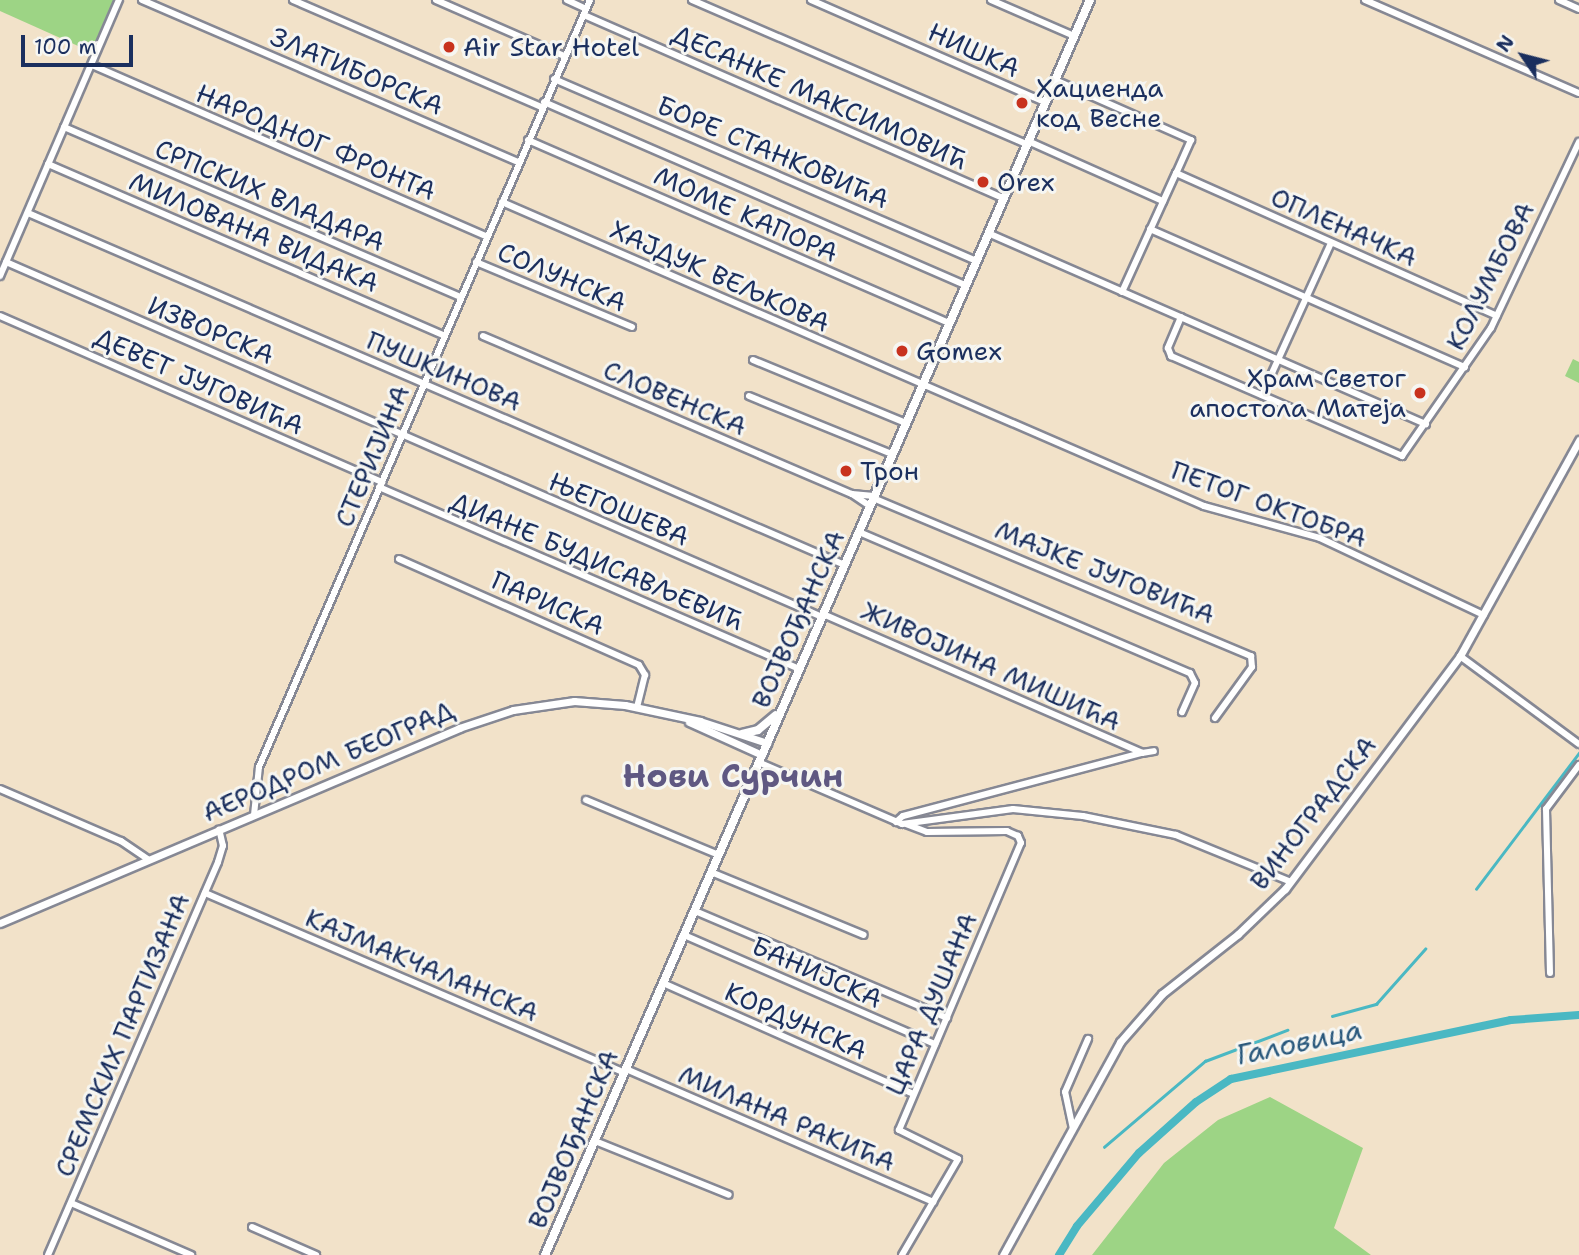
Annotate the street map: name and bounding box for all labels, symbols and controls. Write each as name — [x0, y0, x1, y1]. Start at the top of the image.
street label: НИШКА — [923, 16, 1025, 84]
street label: ДЕСАНКЕ МАКСИМОВИЋ — [667, 18, 973, 176]
scale bar — [24, 21, 136, 65]
street label: ЗЛАТИБОРСКА — [266, 21, 448, 121]
north arrow — [1488, 21, 1558, 91]
text: N — [1491, 30, 1520, 57]
place label: Air Star Hotel — [463, 31, 639, 63]
text: 100 m — [34, 33, 97, 61]
marker: Air Star Hotel — [441, 39, 457, 55]
place label: Хациенда код Весне — [1036, 72, 1163, 134]
street label: НАРОДНОГ ФРОНТА — [191, 77, 441, 207]
street label: БОРЕ СТАНКОВИЋА — [652, 89, 894, 215]
marker: Хациенда код Весне — [1014, 95, 1030, 111]
street label: СРПСКИХ ВЛАДАРА — [150, 132, 390, 258]
street label: МОМЕ КАПОРА — [649, 159, 843, 269]
street label: МИЛОВАНА ВИДАКА — [125, 165, 383, 299]
place label: Orex — [997, 166, 1055, 198]
marker: Orex — [975, 174, 991, 190]
street label: ОПЛЕНАЧКА — [1266, 181, 1422, 273]
street label: КОЛУМБОВА — [1439, 197, 1541, 355]
street label: ХАЈДУК ВЕЉКОВА — [606, 214, 834, 338]
street label: СОЛУНСКА — [493, 236, 631, 318]
street label: ИЗВОРСКА — [143, 289, 279, 371]
street label: ДЕВЕТ ЈУГОВИЋА — [90, 321, 308, 441]
street label: ПУШКИНОВА — [362, 324, 526, 418]
place label: Gomex — [916, 335, 1002, 367]
marker: Gomex — [894, 343, 910, 359]
street label: СЛОВЕНСКА — [599, 354, 751, 442]
place label: Храм Светог апостола Матеја — [1189, 362, 1406, 424]
street label: СТЕРИЈИНА — [328, 380, 416, 532]
marker: Храм Светог апостола Матеја — [1412, 385, 1428, 401]
street label: ПЕТОГ ОКТОБРА — [1167, 454, 1371, 554]
place label: Трон — [860, 455, 919, 487]
marker: Трон — [838, 463, 854, 479]
street label: ЊЕГОШЕВА — [544, 466, 694, 552]
street label: ДИАНЕ БУДИСАВЉЕВИЋ — [446, 485, 748, 637]
street label: МАЈКЕ ЈУГОВИЋА — [991, 514, 1219, 630]
street label: ВОЈВОЂАНСКА — [745, 525, 851, 713]
street label: ПАРИСКА — [487, 564, 609, 642]
street label: ЖИВОЈИНА МИШИЋА — [857, 595, 1125, 737]
street label: АЕРОДРОМ БЕОГРАД — [198, 694, 458, 828]
street label: ВИНОГРАДСКА — [1243, 730, 1383, 896]
district label: Нови Сурчин — [623, 756, 843, 796]
street label: СРЕМСКИХ ПАРТИЗАНА — [48, 889, 196, 1181]
street label: КАЈМАКЧАЛАНСКА — [301, 902, 543, 1028]
street label: ЦАРА ДУШАНА — [878, 908, 984, 1100]
street label: БАНИЈСКА — [747, 929, 887, 1015]
street label: КОРДУНСКА — [720, 976, 872, 1066]
water label: Галовица — [1233, 1012, 1365, 1072]
street label: ВОЈВОЂАНСКА — [521, 1045, 625, 1233]
street label: МИЛАНА РАКИЋА — [674, 1058, 900, 1178]

